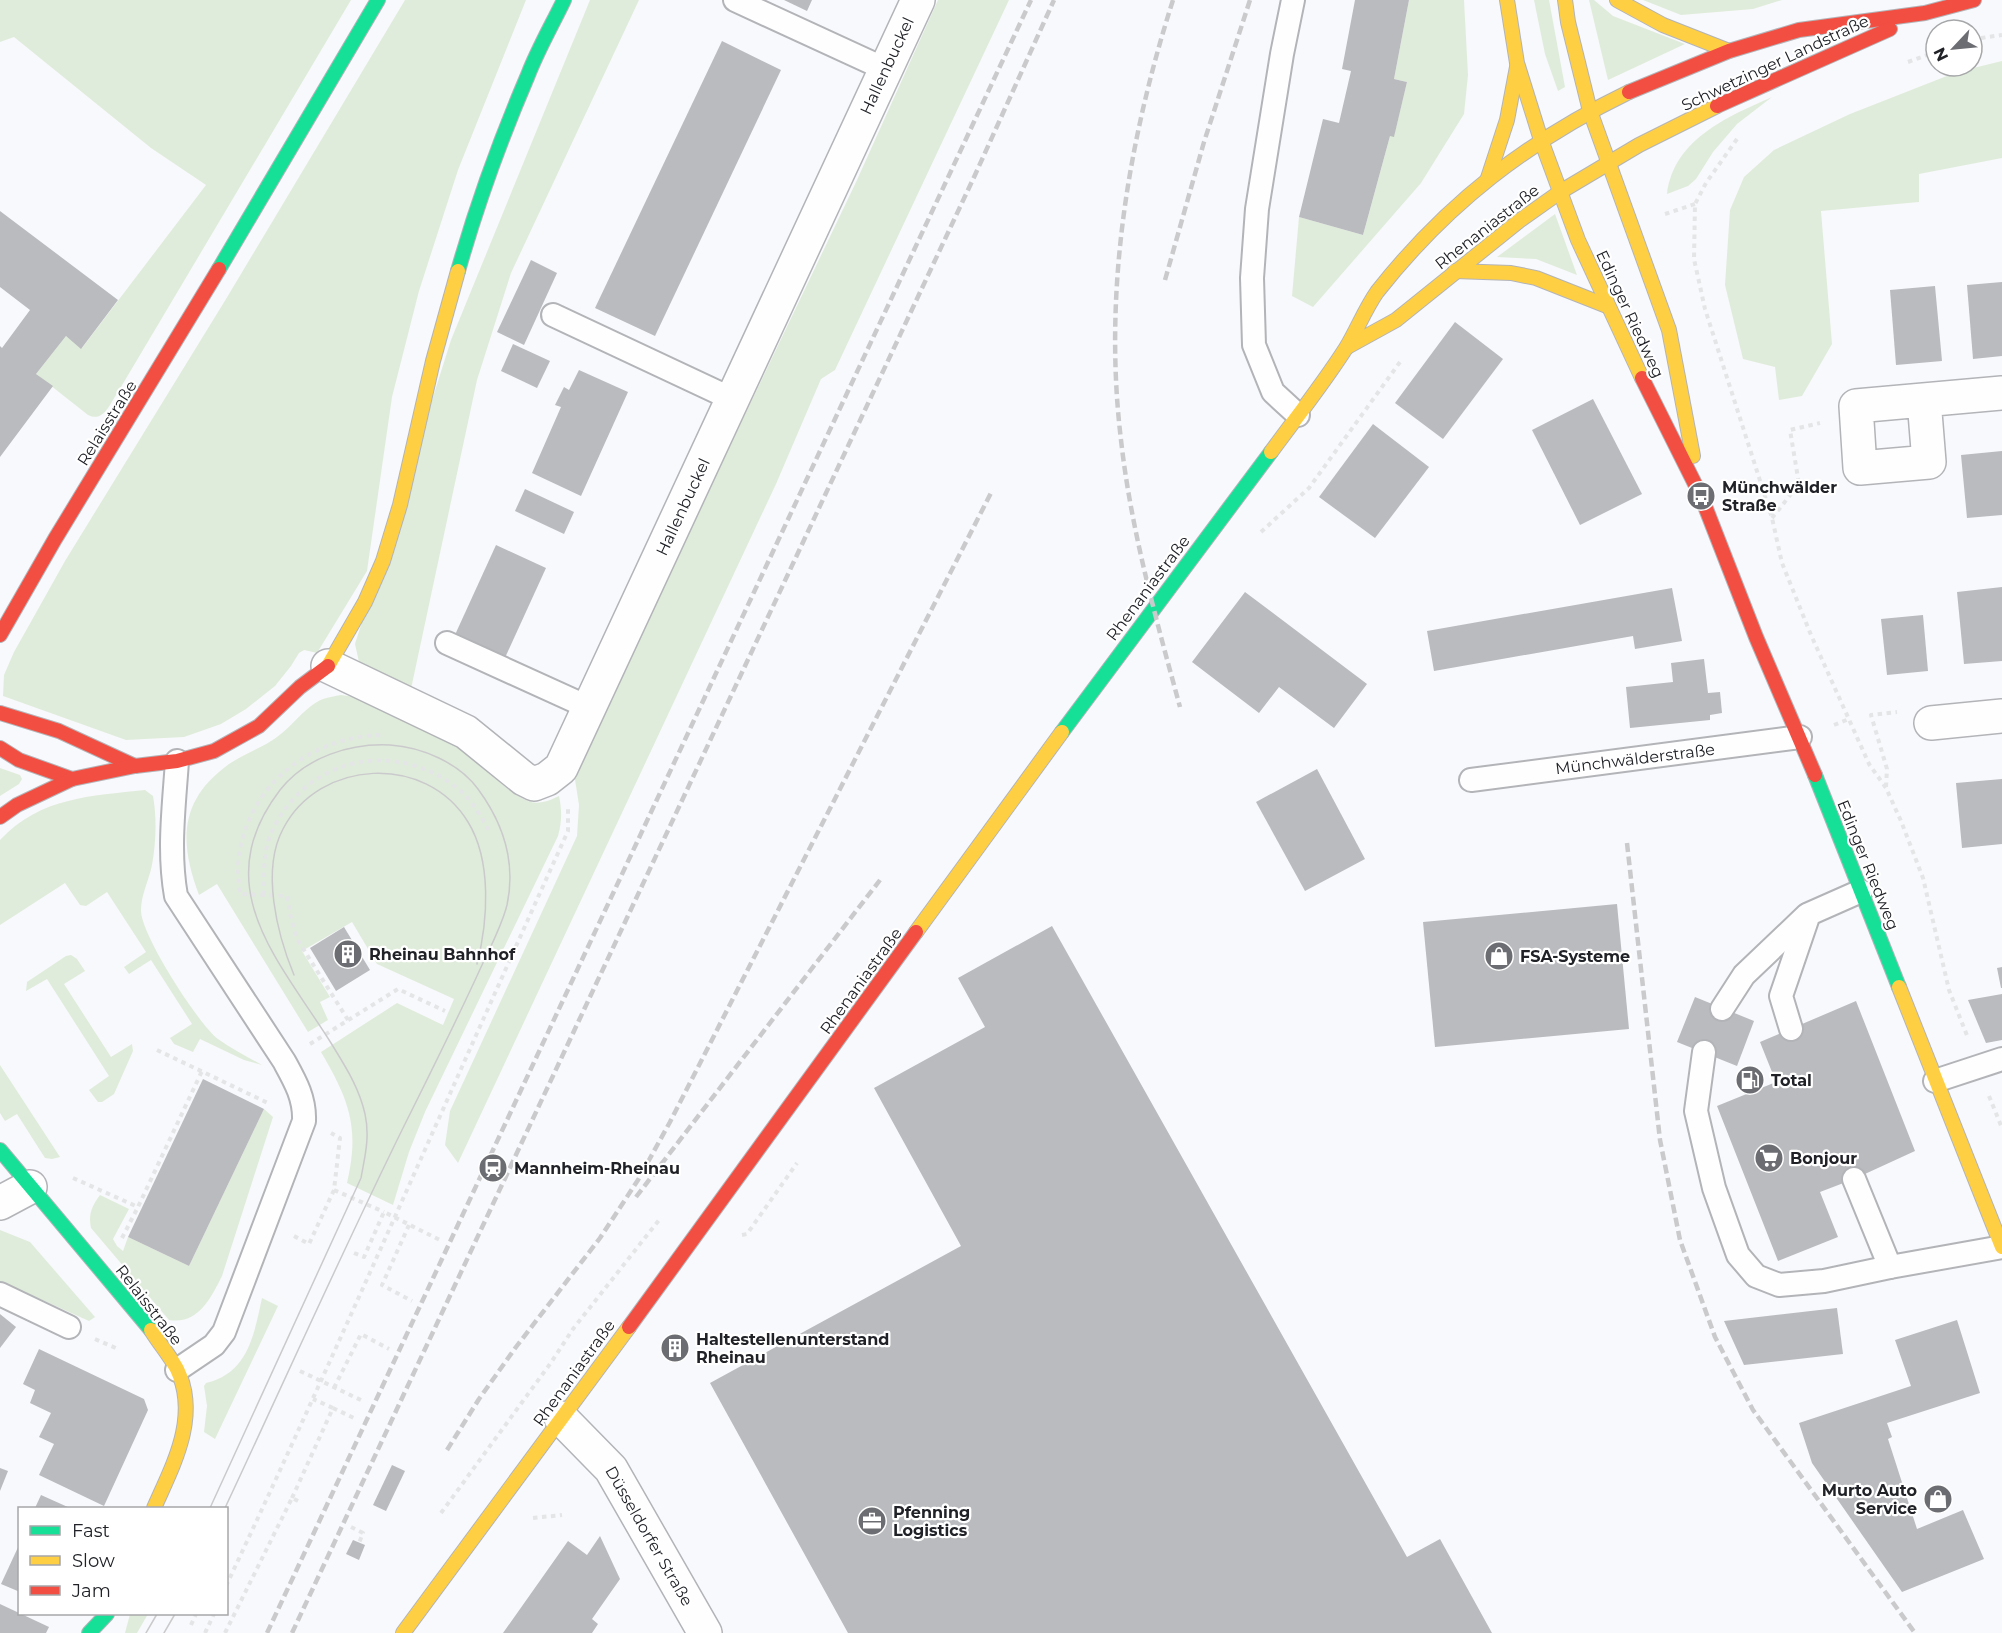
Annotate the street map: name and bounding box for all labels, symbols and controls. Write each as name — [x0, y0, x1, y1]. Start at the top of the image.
street label: Schwetzinger Landstraße — [1678, 11, 1872, 115]
street label: Hallenbuckel — [856, 14, 918, 118]
north arrow — [1924, 18, 1984, 78]
text: N — [1930, 44, 1952, 64]
street label: Rhenaniastraße — [1431, 181, 1543, 273]
street label: Edinger Riedweg — [1592, 247, 1668, 381]
street label: Relaisstraße — [73, 377, 141, 469]
street label: Hallenbuckel — [652, 455, 714, 559]
place label: Münchwälder Straße — [1722, 478, 1837, 515]
bus stop icon: Münchwälder Straße — [1685, 480, 1717, 512]
street label: Rhenaniastraße — [1102, 532, 1194, 644]
street label: Münchwälderstraße — [1554, 740, 1716, 778]
street label: Edinger Riedweg — [1833, 797, 1903, 933]
street label: Rhenaniastraße — [816, 924, 906, 1038]
building icon: Rheinau Bahnhof — [332, 938, 364, 970]
shop icon: FSA-Systeme — [1483, 940, 1515, 972]
place label: Rheinau Bahnhof — [369, 945, 516, 964]
place label: FSA-Systeme — [1520, 947, 1630, 966]
fuel station icon: Total — [1734, 1064, 1766, 1096]
place label: Total — [1771, 1071, 1812, 1090]
supermarket icon: Bonjour — [1753, 1142, 1785, 1174]
place label: Bonjour — [1790, 1149, 1857, 1168]
station icon: Mannheim-Rheinau — [477, 1152, 509, 1184]
place label: Mannheim-Rheinau — [514, 1159, 680, 1178]
street label: Relaisstraße — [112, 1261, 186, 1349]
street label: Rhenaniastraße — [529, 1316, 619, 1430]
place label: Haltestellenunterstand Rheinau — [696, 1330, 889, 1367]
building icon: Haltestellenunterstand Rheinau — [659, 1332, 691, 1364]
street label: Düsseldorfer Straße — [601, 1463, 697, 1609]
place label: Murto Auto Service — [1822, 1481, 1917, 1518]
shop icon: Murto Auto Service — [1922, 1483, 1954, 1515]
place label: Pfenning Logistics — [893, 1503, 970, 1540]
office icon: Pfenning Logistics — [856, 1505, 888, 1537]
legend — [18, 1507, 228, 1615]
text: Fast — [72, 1520, 110, 1542]
text: Slow — [72, 1550, 115, 1572]
text: Jam — [71, 1580, 111, 1602]

